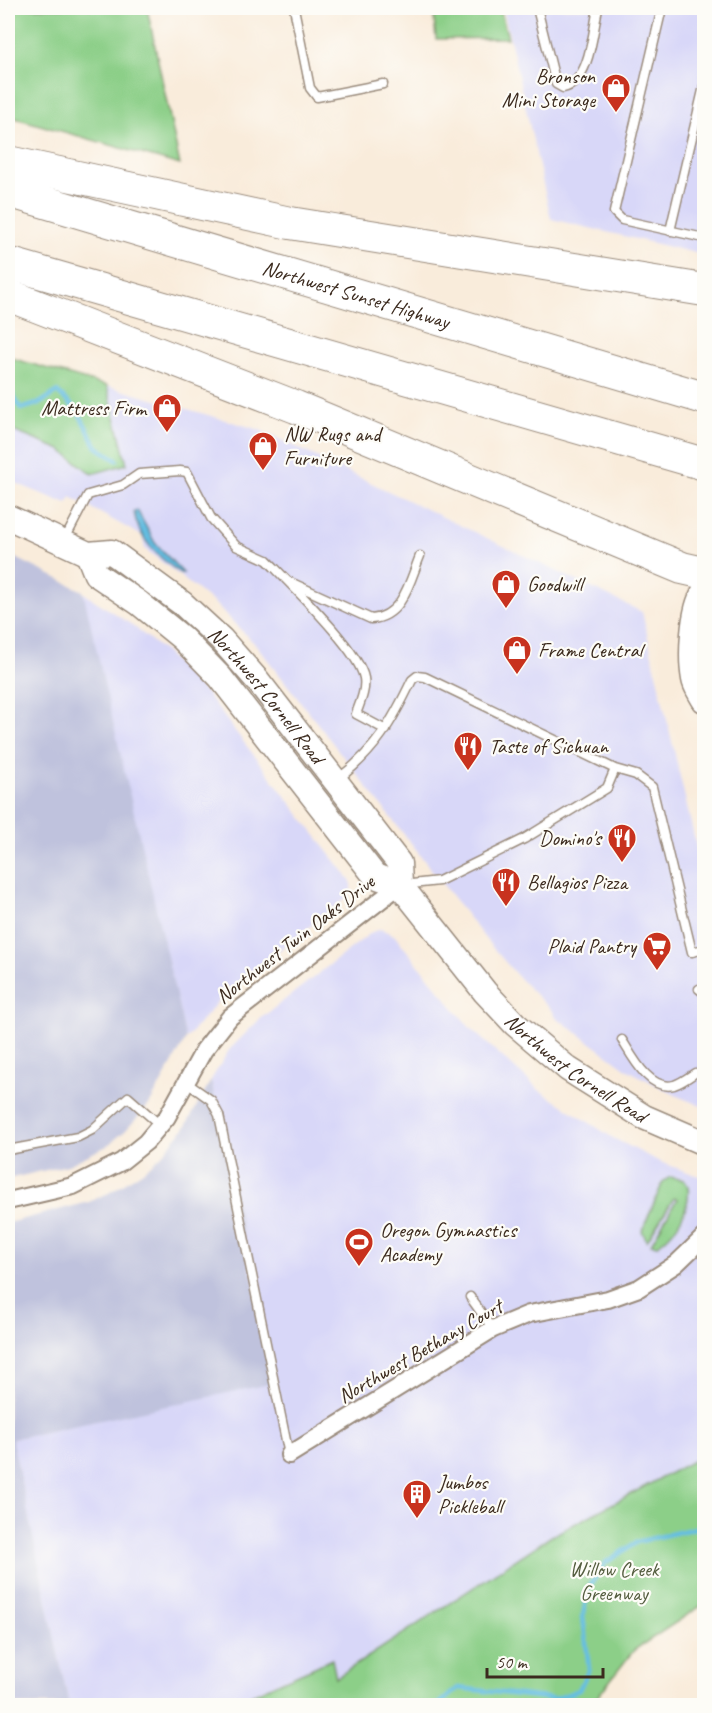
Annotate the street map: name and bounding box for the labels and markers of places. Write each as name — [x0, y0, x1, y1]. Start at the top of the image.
place label: Bronson Mini Storage — [502, 63, 596, 113]
shop icon: Bronson Mini Storage — [600, 72, 632, 114]
shop icon: Mattress Firm — [151, 392, 183, 434]
place label: Mattress Firm — [41, 395, 148, 421]
place label: NW Rugs and Furniture — [284, 421, 384, 471]
shop icon: NW Rugs and Furniture — [247, 430, 279, 472]
shop icon: Goodwill — [490, 568, 522, 610]
place label: Goodwill — [527, 571, 586, 597]
shop icon: Frame Central — [501, 634, 533, 676]
place label: Frame Central — [538, 637, 646, 663]
restaurant icon: Taste of Sichuan — [452, 730, 484, 772]
place label: Taste of Sichuan — [489, 733, 609, 759]
restaurant icon: Domino's — [606, 822, 638, 864]
place label: Domino's — [539, 825, 603, 851]
restaurant icon: Bellagios Pizza — [490, 866, 522, 908]
place label: Bellagios Pizza — [527, 869, 629, 895]
supermarket icon: Plaid Pantry — [641, 930, 673, 972]
place label: Plaid Pantry — [547, 933, 638, 959]
place label: Oregon Gymnastics Academy — [380, 1217, 518, 1267]
sports icon: Oregon Gymnastics Academy — [343, 1226, 375, 1268]
place label: Jumbos Pickleball — [437, 1469, 506, 1519]
building icon: Jumbos Pickleball — [401, 1478, 433, 1520]

